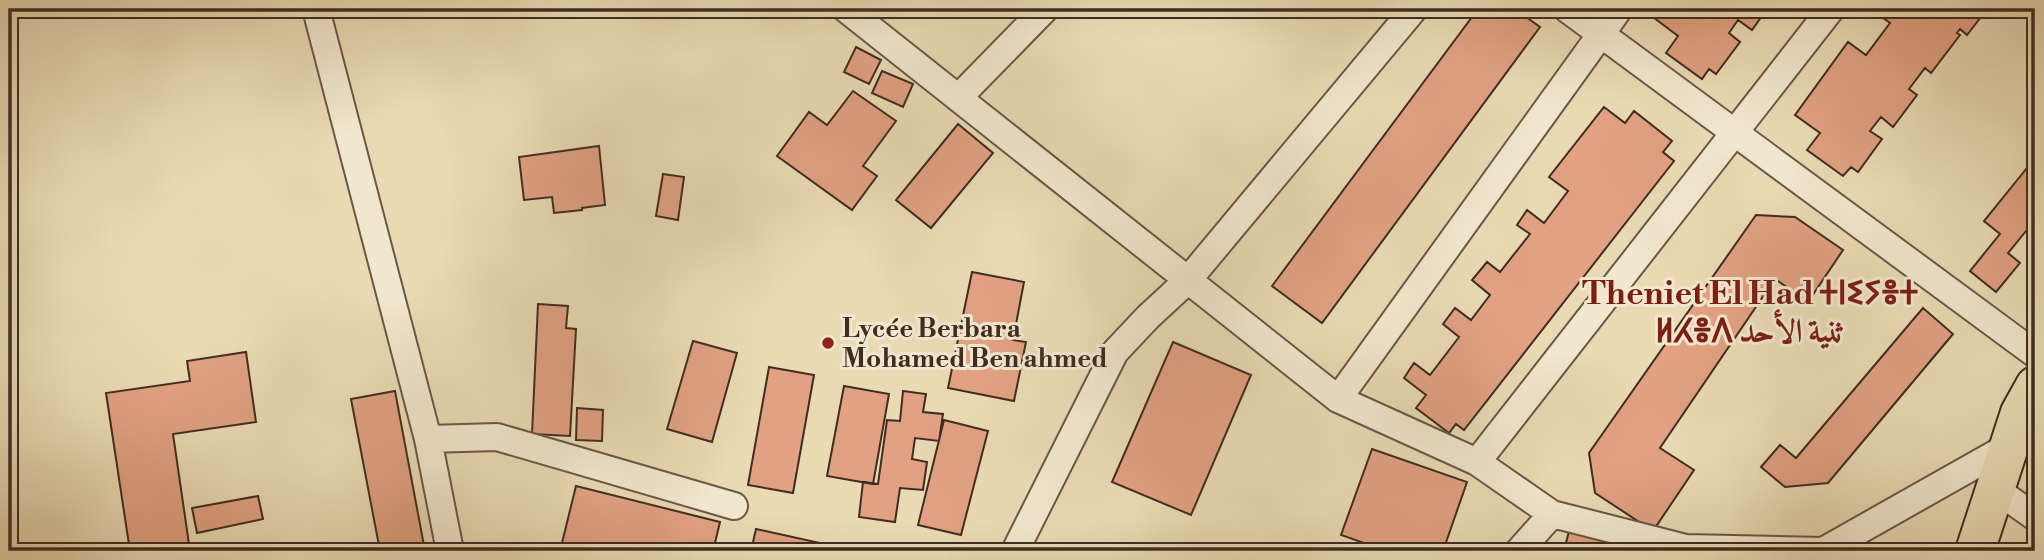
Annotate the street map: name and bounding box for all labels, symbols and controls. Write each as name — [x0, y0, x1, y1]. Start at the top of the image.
district label: Theniet El Had ⵜⵏⵉⵢⴻⵜ ⵍⵃⴻⴷ ثنية الأحد — [1582, 274, 1918, 353]
place label: Lycée Berbara Mohamed Ben ahmed — [842, 313, 1108, 375]
marker: Lycée Berbara Mohamed Ben ahmed — [820, 335, 836, 351]

